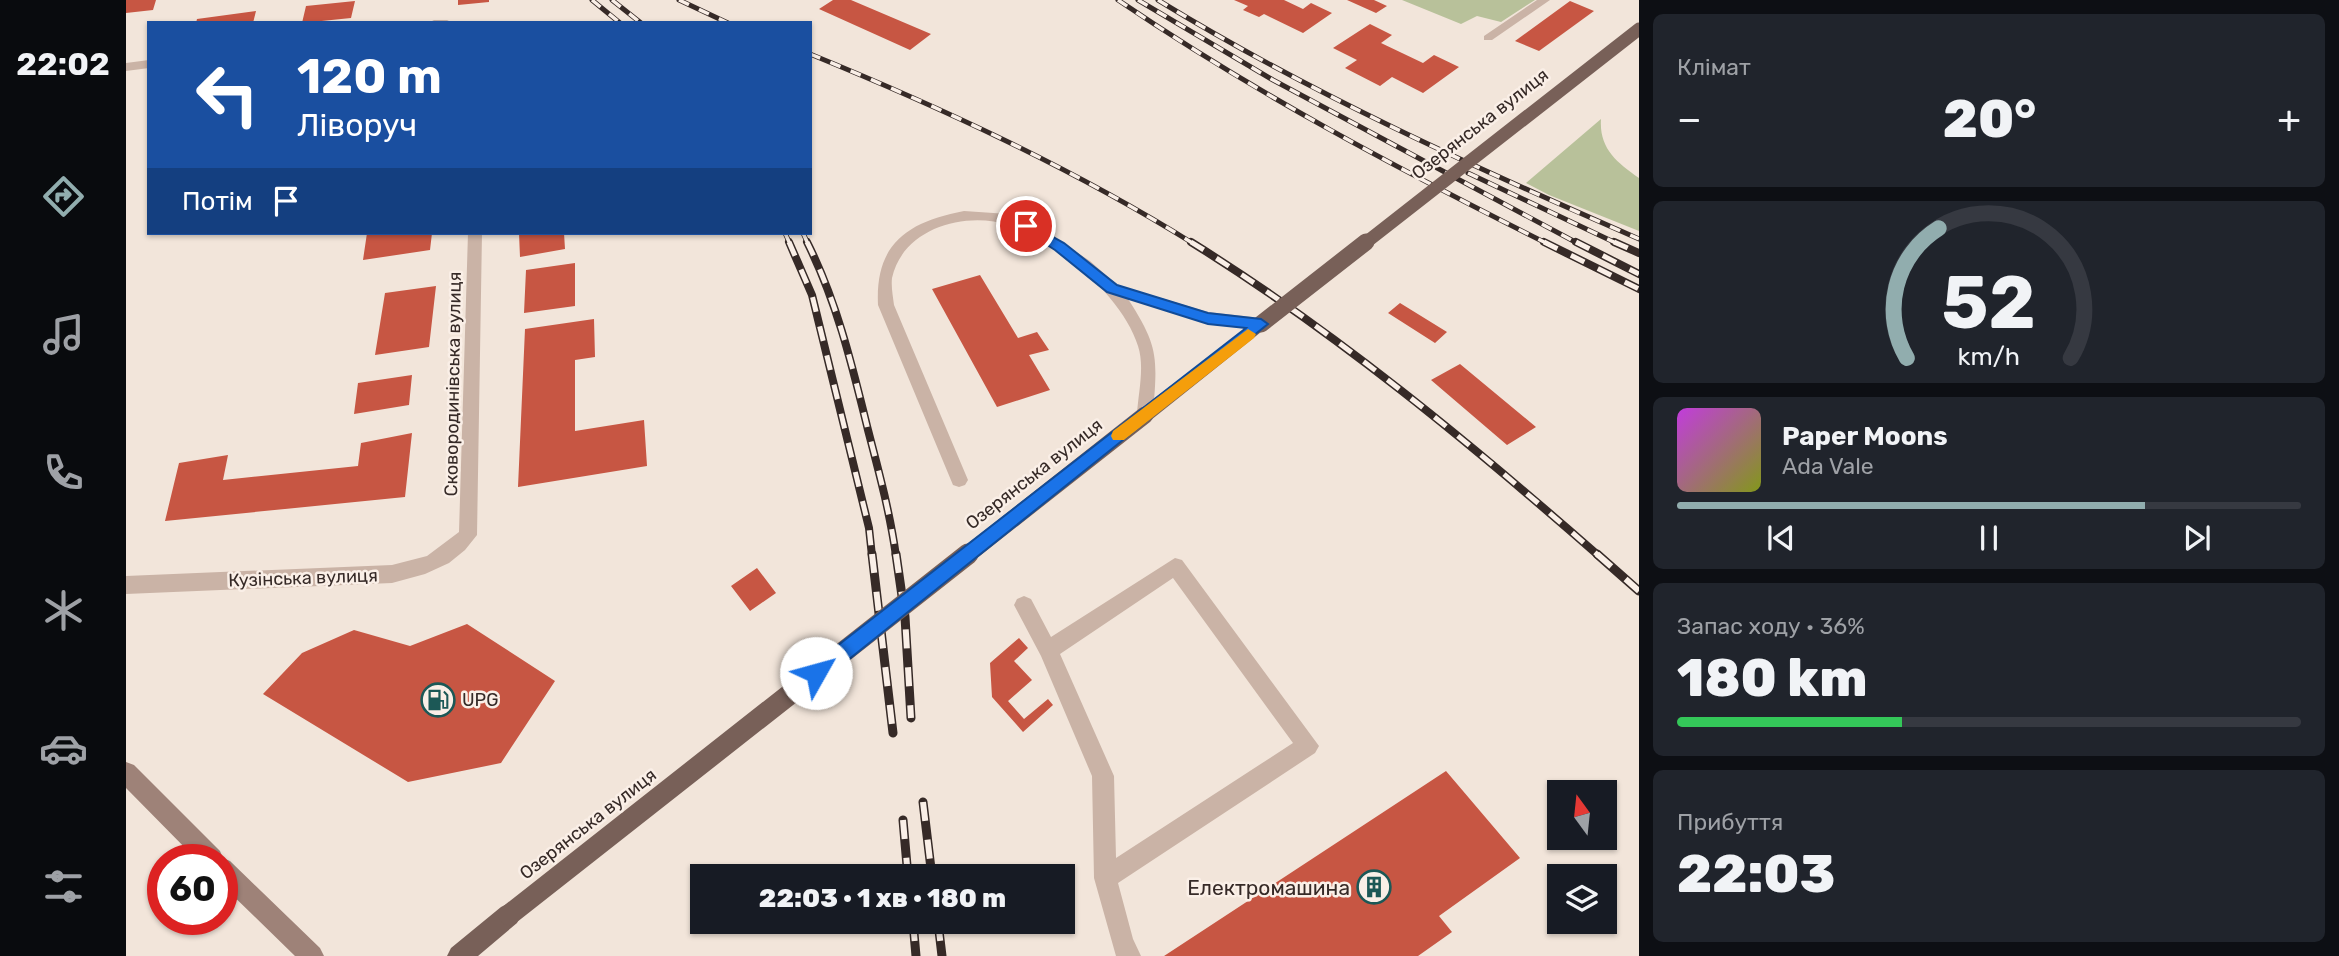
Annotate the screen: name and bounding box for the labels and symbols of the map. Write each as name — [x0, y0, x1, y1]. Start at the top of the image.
street label: Озерянська вулиця — [1407, 64, 1553, 184]
pin — [996, 196, 1056, 256]
street label: Сковородинівська вулиця — [440, 271, 466, 497]
street label: Озерянська вулиця — [961, 414, 1107, 534]
street label: Кузінська вулиця — [228, 564, 378, 592]
position arrow — [779, 636, 853, 710]
fuel station icon: UPG — [419, 681, 457, 719]
place label: UPG — [462, 689, 498, 711]
street label: Озерянська вулиця — [515, 764, 661, 884]
north arrow — [1547, 780, 1617, 850]
speed limit sign: 60 — [147, 844, 238, 935]
building icon: Електромашина — [1355, 868, 1393, 906]
place label: Електромашина — [1187, 875, 1350, 900]

